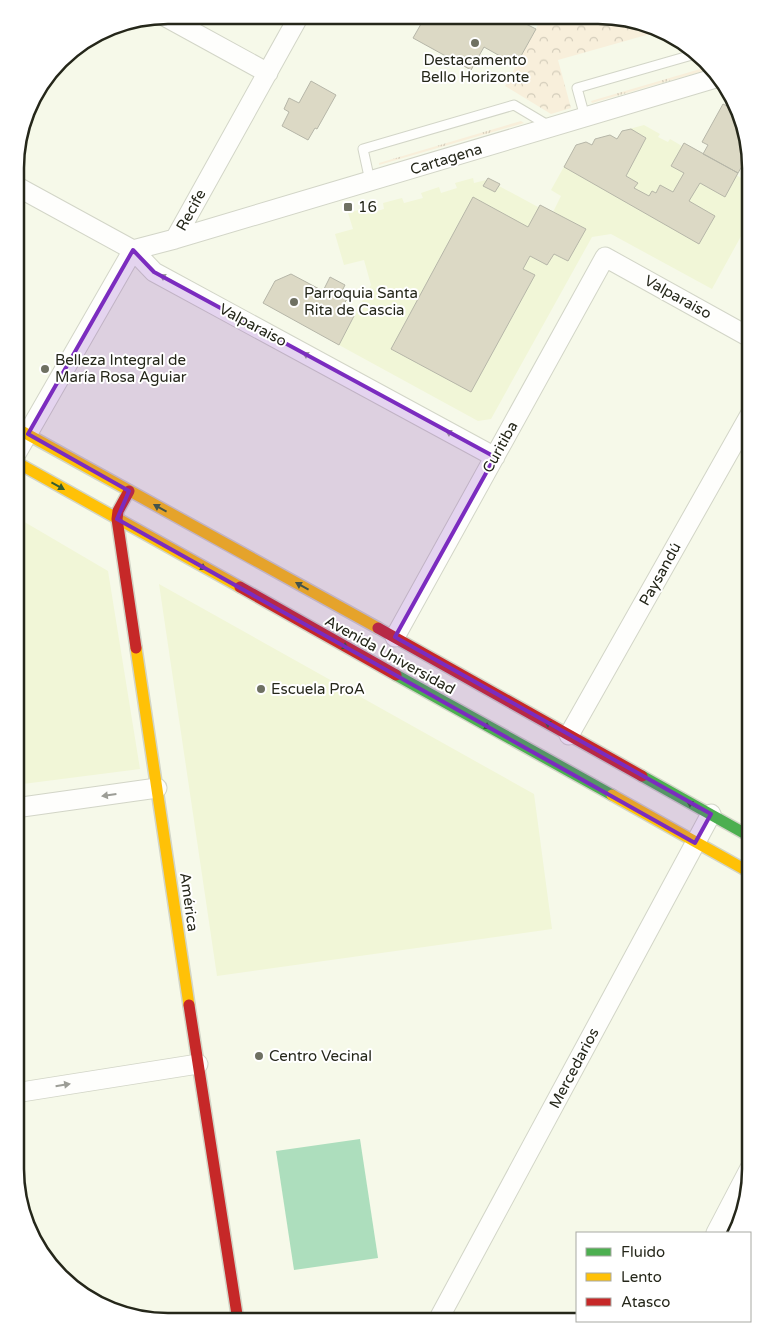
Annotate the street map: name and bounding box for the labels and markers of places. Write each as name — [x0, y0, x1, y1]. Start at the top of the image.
marker: Destacamento Bello Horizonte — [469, 37, 481, 49]
place label: Destacamento Bello Horizonte — [421, 51, 529, 86]
place label: 16 — [358, 198, 377, 216]
marker: 16 — [342, 201, 354, 213]
place label: Parroquia Santa Rita de Cascia — [304, 284, 418, 319]
marker: Parroquia Santa Rita de Cascia — [288, 296, 300, 308]
place label: Belleza Integral de María Rosa Aguiar — [55, 351, 187, 386]
marker: Belleza Integral de María Rosa Aguiar — [39, 363, 51, 375]
place label: Escuela ProA — [271, 680, 365, 698]
marker: Escuela ProA — [255, 683, 267, 695]
place label: Centro Vecinal — [269, 1047, 372, 1065]
marker: Centro Vecinal — [253, 1050, 265, 1062]

